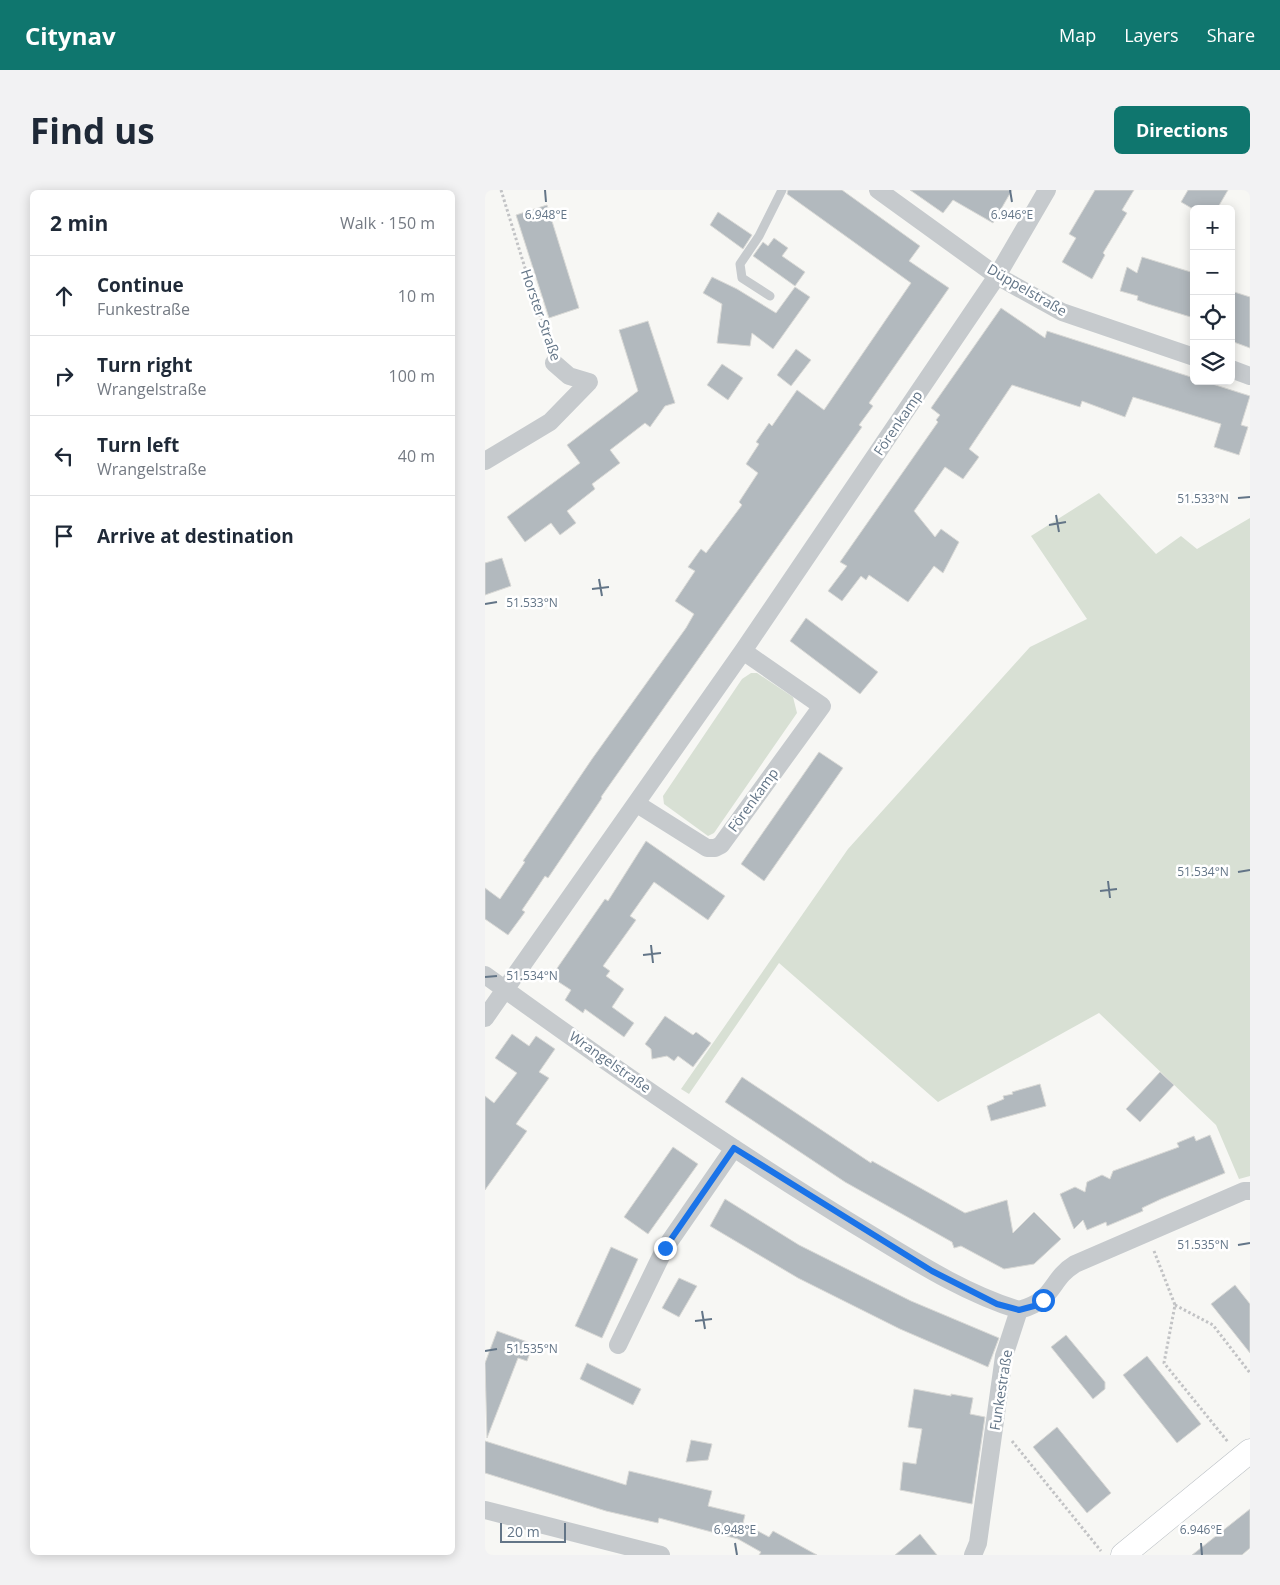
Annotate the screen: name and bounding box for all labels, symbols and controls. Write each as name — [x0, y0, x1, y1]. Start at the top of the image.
text: Citynav — [25, 19, 116, 52]
text: Map — [1059, 23, 1096, 47]
text: Layers — [1124, 23, 1179, 47]
text: Share — [1207, 23, 1255, 47]
button: Directions — [1114, 106, 1250, 154]
text: Find us — [30, 107, 155, 154]
map controls — [1190, 205, 1235, 385]
button: + — [1190, 205, 1235, 250]
text: 6.948°E — [525, 206, 567, 223]
text: 6.946°E — [991, 206, 1033, 223]
text: 2 min — [50, 209, 108, 237]
text: Walk · 150 m — [340, 212, 435, 234]
button: − — [1190, 250, 1235, 295]
street label: Düppelstraße — [984, 259, 1071, 320]
street label: Horster Straße — [517, 266, 566, 363]
text: Continue — [97, 272, 184, 298]
icon: ahead — [50, 282, 78, 310]
text: 10 m — [398, 285, 435, 307]
button: locate — [1190, 295, 1235, 340]
text: Funkestraße — [97, 298, 190, 320]
button: layers — [1190, 340, 1235, 385]
text: Turn right — [97, 352, 192, 378]
icon: right — [50, 362, 78, 390]
text: 100 m — [389, 365, 435, 387]
text: Wrangelstraße — [97, 378, 206, 400]
street label: Förenkamp — [869, 387, 926, 459]
text: Turn left — [97, 432, 179, 458]
icon: left — [50, 442, 78, 470]
text: 40 m — [398, 445, 435, 467]
text: Wrangelstraße — [97, 458, 206, 480]
text: 51.533°N — [1177, 490, 1229, 507]
icon: arrive — [50, 522, 78, 550]
text: Arrive at destination — [97, 523, 294, 549]
text: 51.533°N — [506, 594, 558, 611]
street label: Förenkamp — [723, 764, 782, 835]
text: 51.534°N — [1177, 863, 1229, 880]
text: 51.534°N — [506, 967, 558, 984]
street label: Wrangelstraße — [566, 1026, 655, 1097]
text: 51.535°N — [1177, 1236, 1229, 1253]
route end — [654, 1237, 677, 1260]
route start — [1032, 1289, 1055, 1312]
text: 51.535°N — [506, 1340, 558, 1357]
street label: Funkestraße — [985, 1348, 1016, 1432]
scale bar — [500, 1520, 566, 1543]
text: 6.948°E — [714, 1521, 756, 1538]
text: 6.946°E — [1180, 1521, 1222, 1538]
text: 20 m — [507, 1522, 540, 1541]

